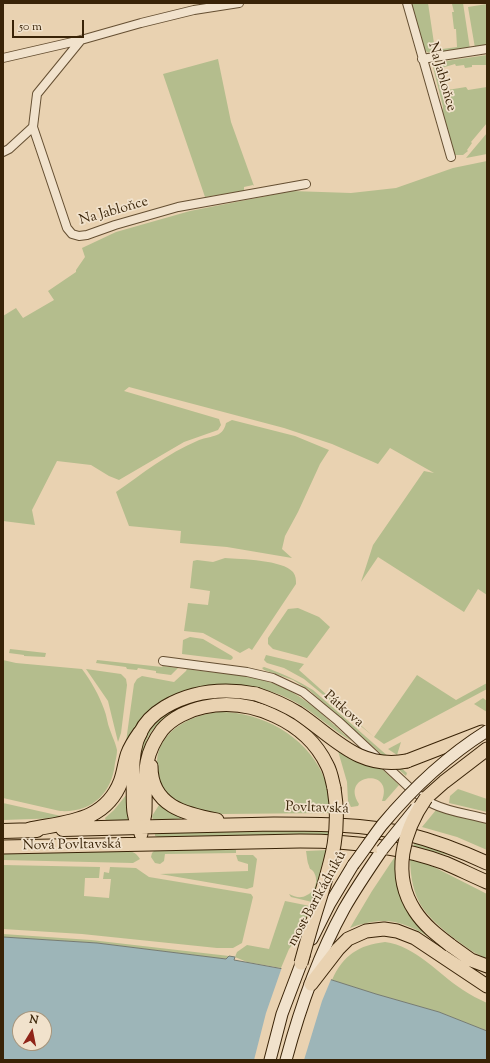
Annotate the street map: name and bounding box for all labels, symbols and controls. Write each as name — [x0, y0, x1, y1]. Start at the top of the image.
scale bar — [14, 12, 86, 38]
text: 50 m — [19, 18, 42, 36]
street label: Na Jabloňce — [423, 41, 459, 113]
street label: Na Jabloňce — [78, 194, 150, 230]
street label: Pátkova — [320, 688, 366, 732]
street label: Povltavská — [285, 799, 349, 819]
street label: Nová Povltavská — [23, 837, 121, 855]
street label: most Barikádníků — [285, 849, 351, 949]
north arrow — [12, 1011, 52, 1051]
text: N — [28, 1012, 40, 1029]

